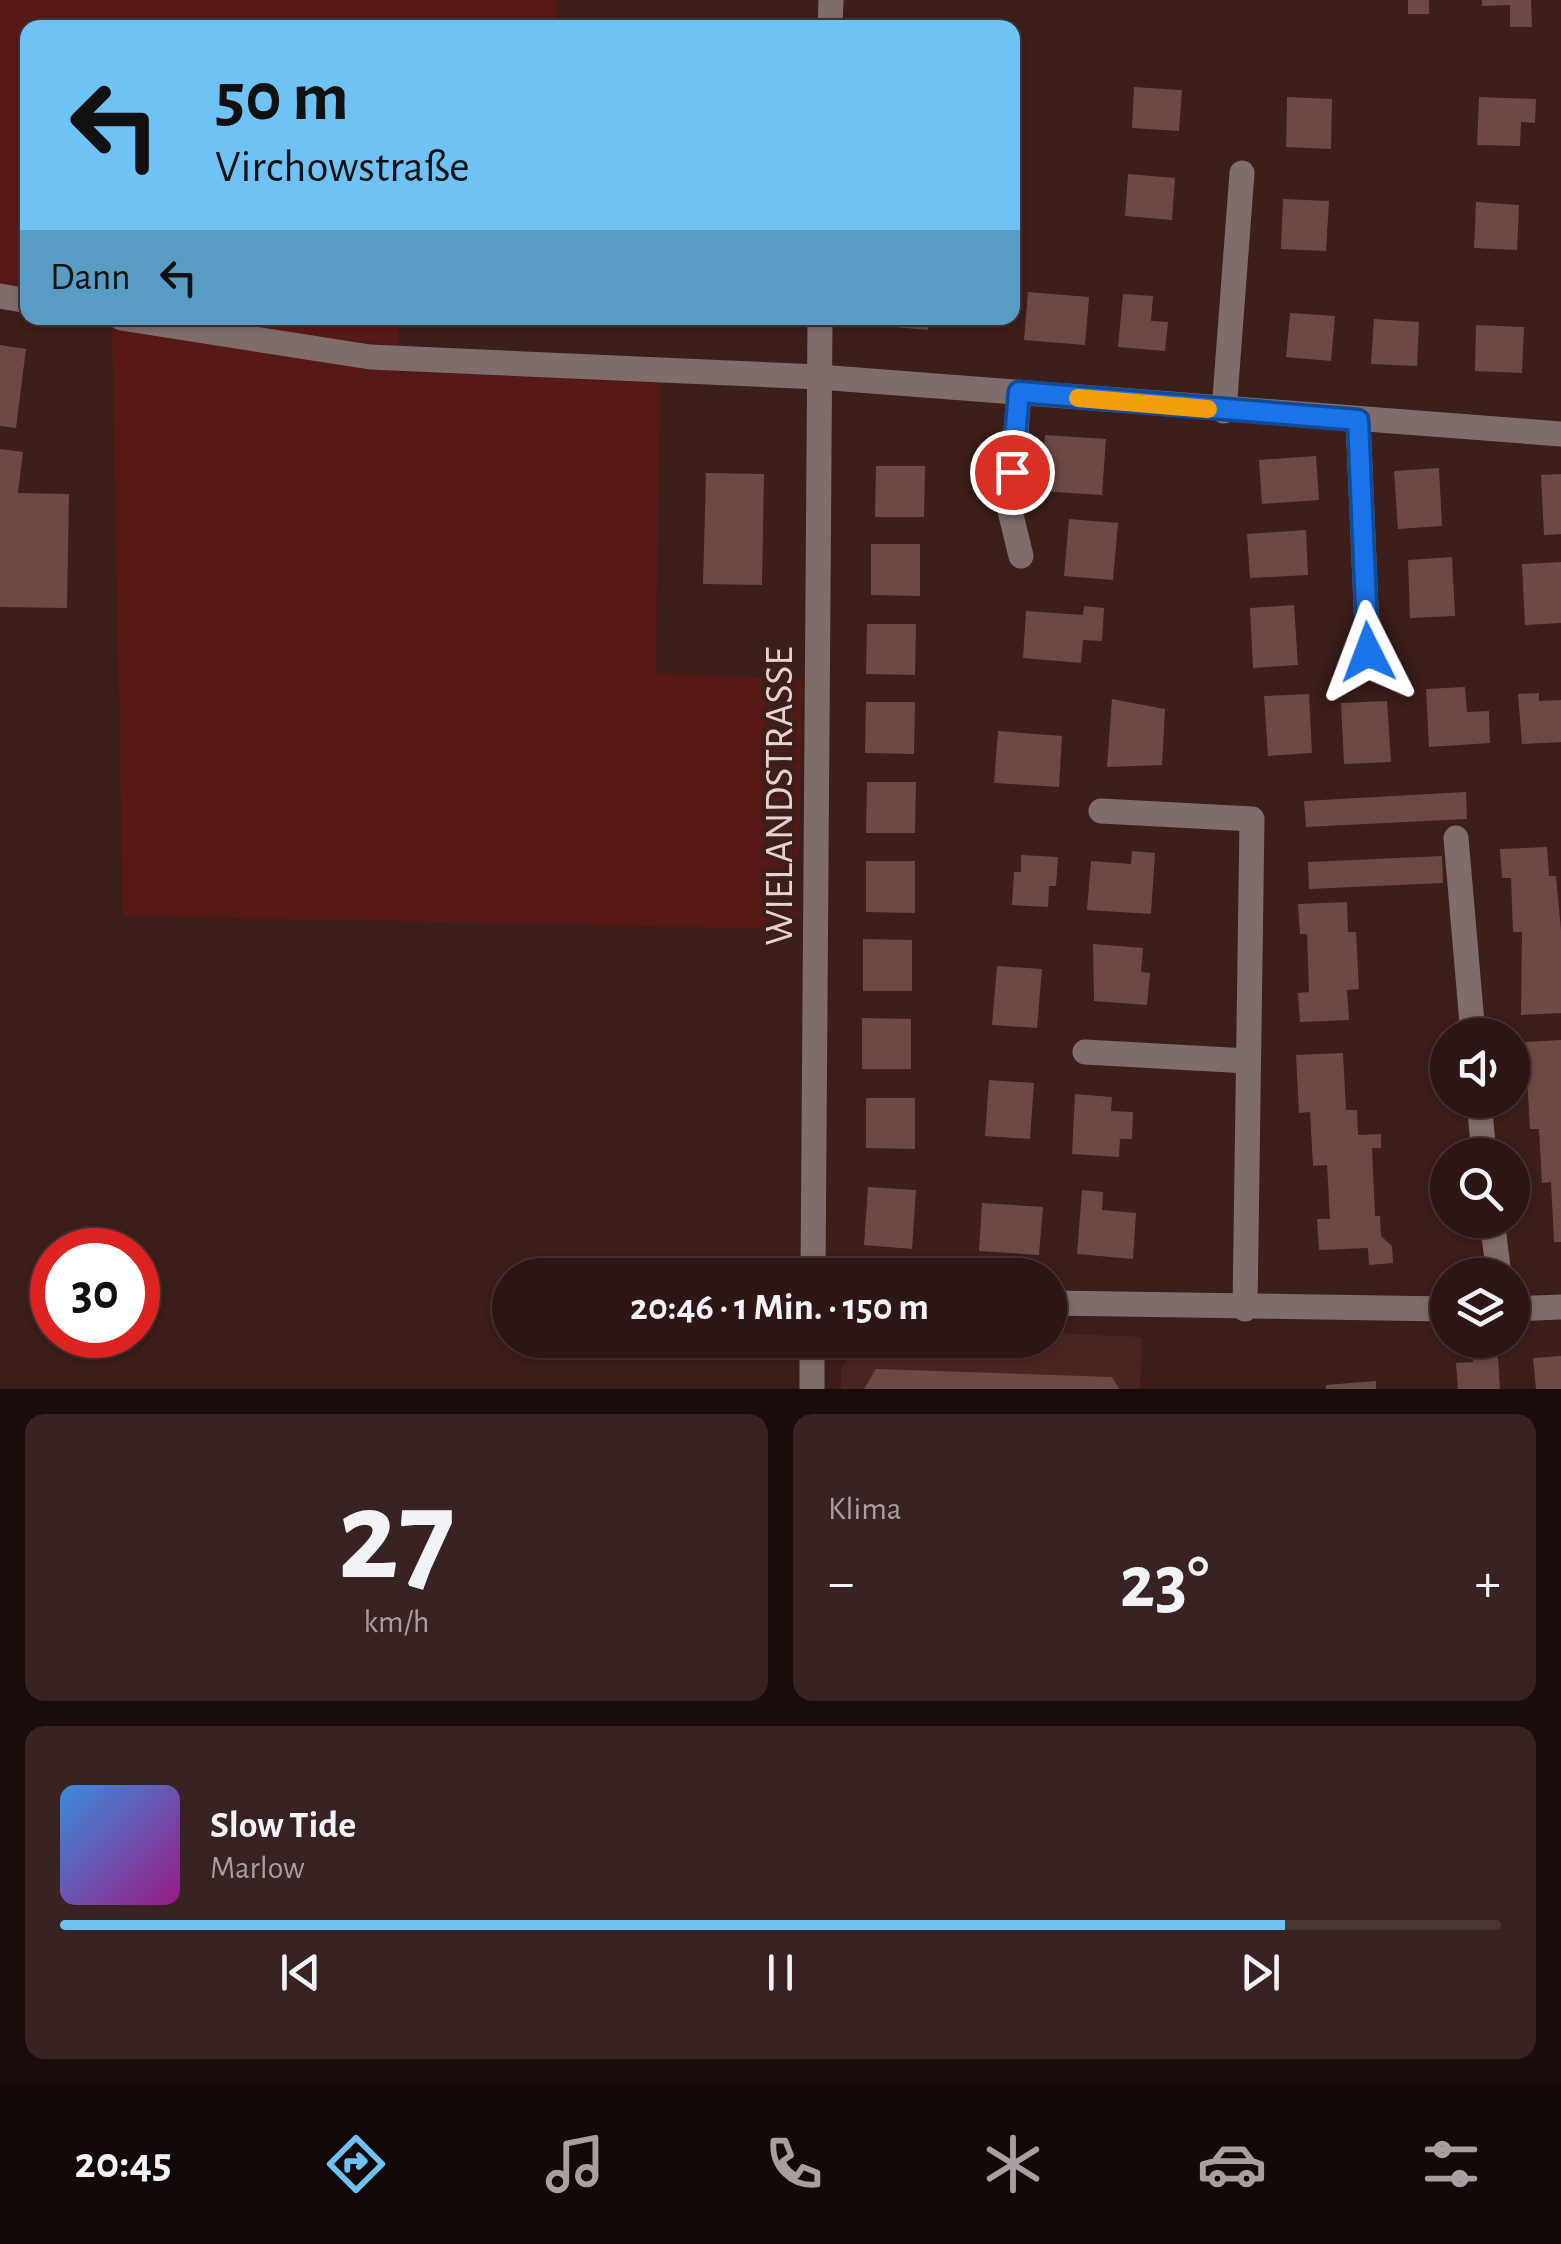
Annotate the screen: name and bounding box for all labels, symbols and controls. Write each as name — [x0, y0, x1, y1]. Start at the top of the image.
icon: left — [50, 60, 180, 190]
text: 50 m — [215, 63, 349, 133]
text: Virchowstraße — [215, 145, 470, 190]
icon: left — [151, 250, 206, 305]
text: Dann — [50, 259, 131, 297]
pin — [970, 430, 1055, 515]
icon: arrive — [985, 445, 1040, 500]
position arrow — [1316, 600, 1420, 704]
street label: WIELANDSTRASSE — [760, 647, 800, 945]
map controls — [1430, 1018, 1530, 1358]
button: sound — [1430, 1018, 1530, 1118]
button: search — [1430, 1138, 1530, 1238]
speed limit sign: 30 — [30, 1228, 160, 1358]
button: layers — [1430, 1258, 1530, 1358]
text: 20:46 · 1 Min. · 150 m — [630, 1289, 929, 1327]
text: 27 — [338, 1473, 455, 1603]
text: Klima — [828, 1493, 902, 1525]
text: 23° — [1120, 1546, 1209, 1621]
text: − — [828, 1556, 854, 1611]
text: + — [1475, 1556, 1501, 1611]
text: km/h — [363, 1606, 430, 1638]
text: Slow Tide — [210, 1807, 356, 1845]
text: Marlow — [210, 1852, 305, 1884]
icon: previous — [273, 1945, 328, 2000]
icon: pause — [753, 1945, 808, 2000]
icon: next — [1233, 1945, 1288, 2000]
icon: directions — [321, 2129, 391, 2199]
icon: music — [540, 2129, 610, 2199]
icon: phone — [759, 2129, 829, 2199]
icon: climate — [978, 2129, 1048, 2199]
icon: car — [1197, 2129, 1267, 2199]
icon: filters — [1416, 2129, 1486, 2199]
text: 20:45 — [75, 2141, 172, 2186]

